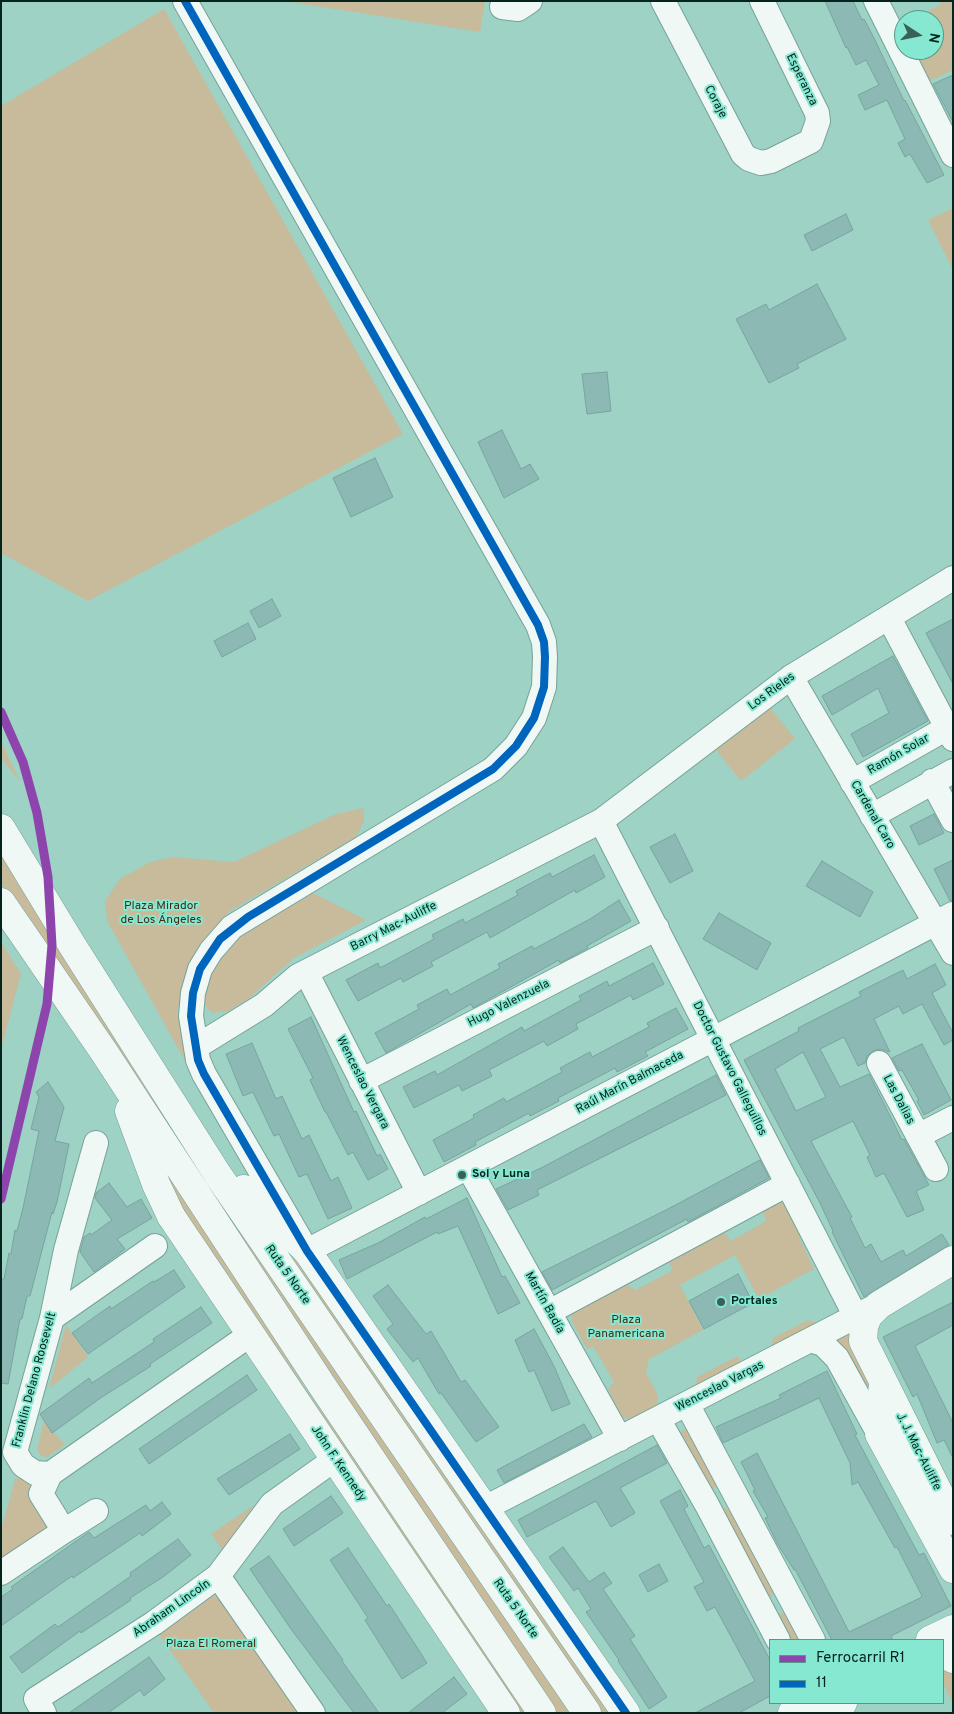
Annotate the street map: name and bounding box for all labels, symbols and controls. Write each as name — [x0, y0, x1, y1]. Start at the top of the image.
north arrow — [894, 10, 944, 60]
text: N — [924, 31, 943, 44]
street label: Esperanza — [782, 52, 820, 108]
street label: Coraje — [700, 83, 730, 121]
street label: Los Rieles — [746, 670, 798, 714]
street label: Ramón Solar — [866, 732, 932, 778]
street label: Cardenal Caro — [847, 778, 897, 852]
street label: Barry Mac-Auliffe — [348, 899, 440, 955]
park label: Plaza Mirador de Los Ángeles — [120, 900, 202, 928]
street label: Hugo Valenzuela — [466, 977, 552, 1031]
street label: Doctor Gustavo Galleguillos — [689, 999, 769, 1139]
street label: Wenceslao Vergara — [332, 1034, 392, 1132]
street label: Raúl Marín Balmaceda — [574, 1048, 686, 1118]
street label: Las Dalias — [879, 1073, 917, 1127]
place label: Sol y Luna — [472, 1168, 530, 1182]
marker: Sol y Luna — [456, 1169, 468, 1181]
street label: Ruta 5 Norte — [261, 1243, 313, 1307]
street label: Martín Badía — [521, 1270, 567, 1336]
place label: Portales — [731, 1295, 778, 1309]
marker: Portales — [715, 1296, 727, 1308]
street label: Franklin Delano Roosevelt — [10, 1311, 60, 1449]
park label: Plaza Panamericana — [587, 1314, 665, 1342]
street label: Wenceslao Vargas — [673, 1359, 767, 1415]
street label: J. J. Mac-Auliffe — [892, 1411, 944, 1493]
street label: John F. Kennedy — [307, 1423, 369, 1505]
street label: Abraham Lincoln — [131, 1577, 213, 1641]
street label: Ruta 5 Norte — [489, 1577, 541, 1641]
park label: Plaza El Romeral — [166, 1638, 256, 1652]
legend — [769, 1639, 944, 1704]
text: Ferrocarril R1 — [816, 1649, 905, 1668]
text: 11 — [816, 1674, 827, 1693]

